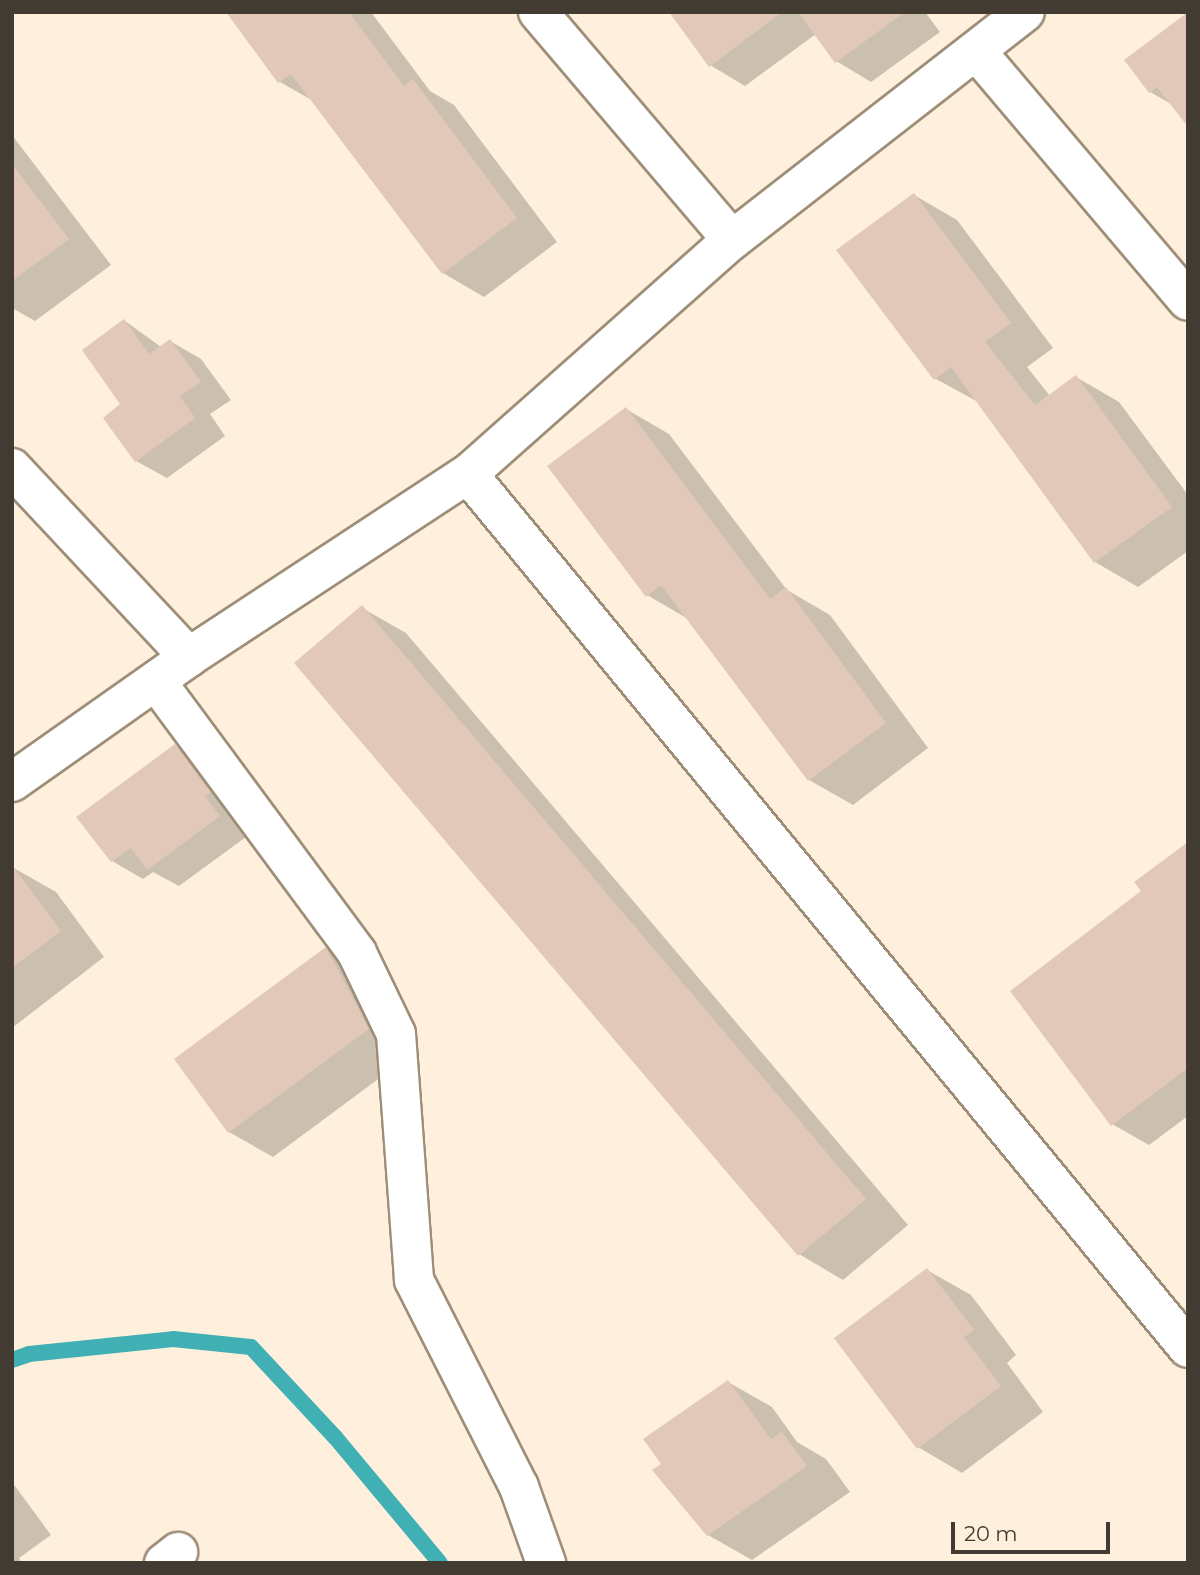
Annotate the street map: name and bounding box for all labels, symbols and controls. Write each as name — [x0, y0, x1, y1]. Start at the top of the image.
scale bar — [955, 1508, 1114, 1552]
text: 20 m — [964, 1521, 1018, 1546]

